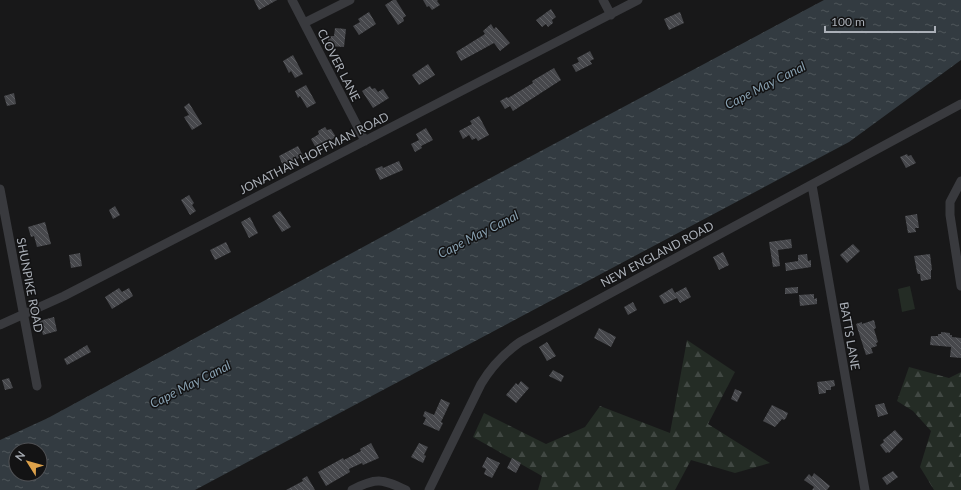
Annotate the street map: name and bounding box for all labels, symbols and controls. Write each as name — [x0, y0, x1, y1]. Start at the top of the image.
scale bar — [825, 8, 935, 34]
text: 100 m — [831, 14, 865, 29]
street label: CLOVER LANE — [314, 26, 364, 104]
water label: Cape May Canal — [722, 58, 808, 112]
street label: JONATHAN HOFFMAN ROAD — [237, 109, 391, 197]
water label: Cape May Canal — [435, 207, 521, 261]
street label: NEW ENGLAND ROAD — [598, 218, 716, 290]
street label: SHUNPIKE ROAD — [13, 236, 47, 334]
street label: BATTS LANE — [837, 301, 863, 371]
water label: Cape May Canal — [147, 357, 233, 411]
north arrow — [8, 442, 48, 482]
text: N — [12, 448, 27, 463]

